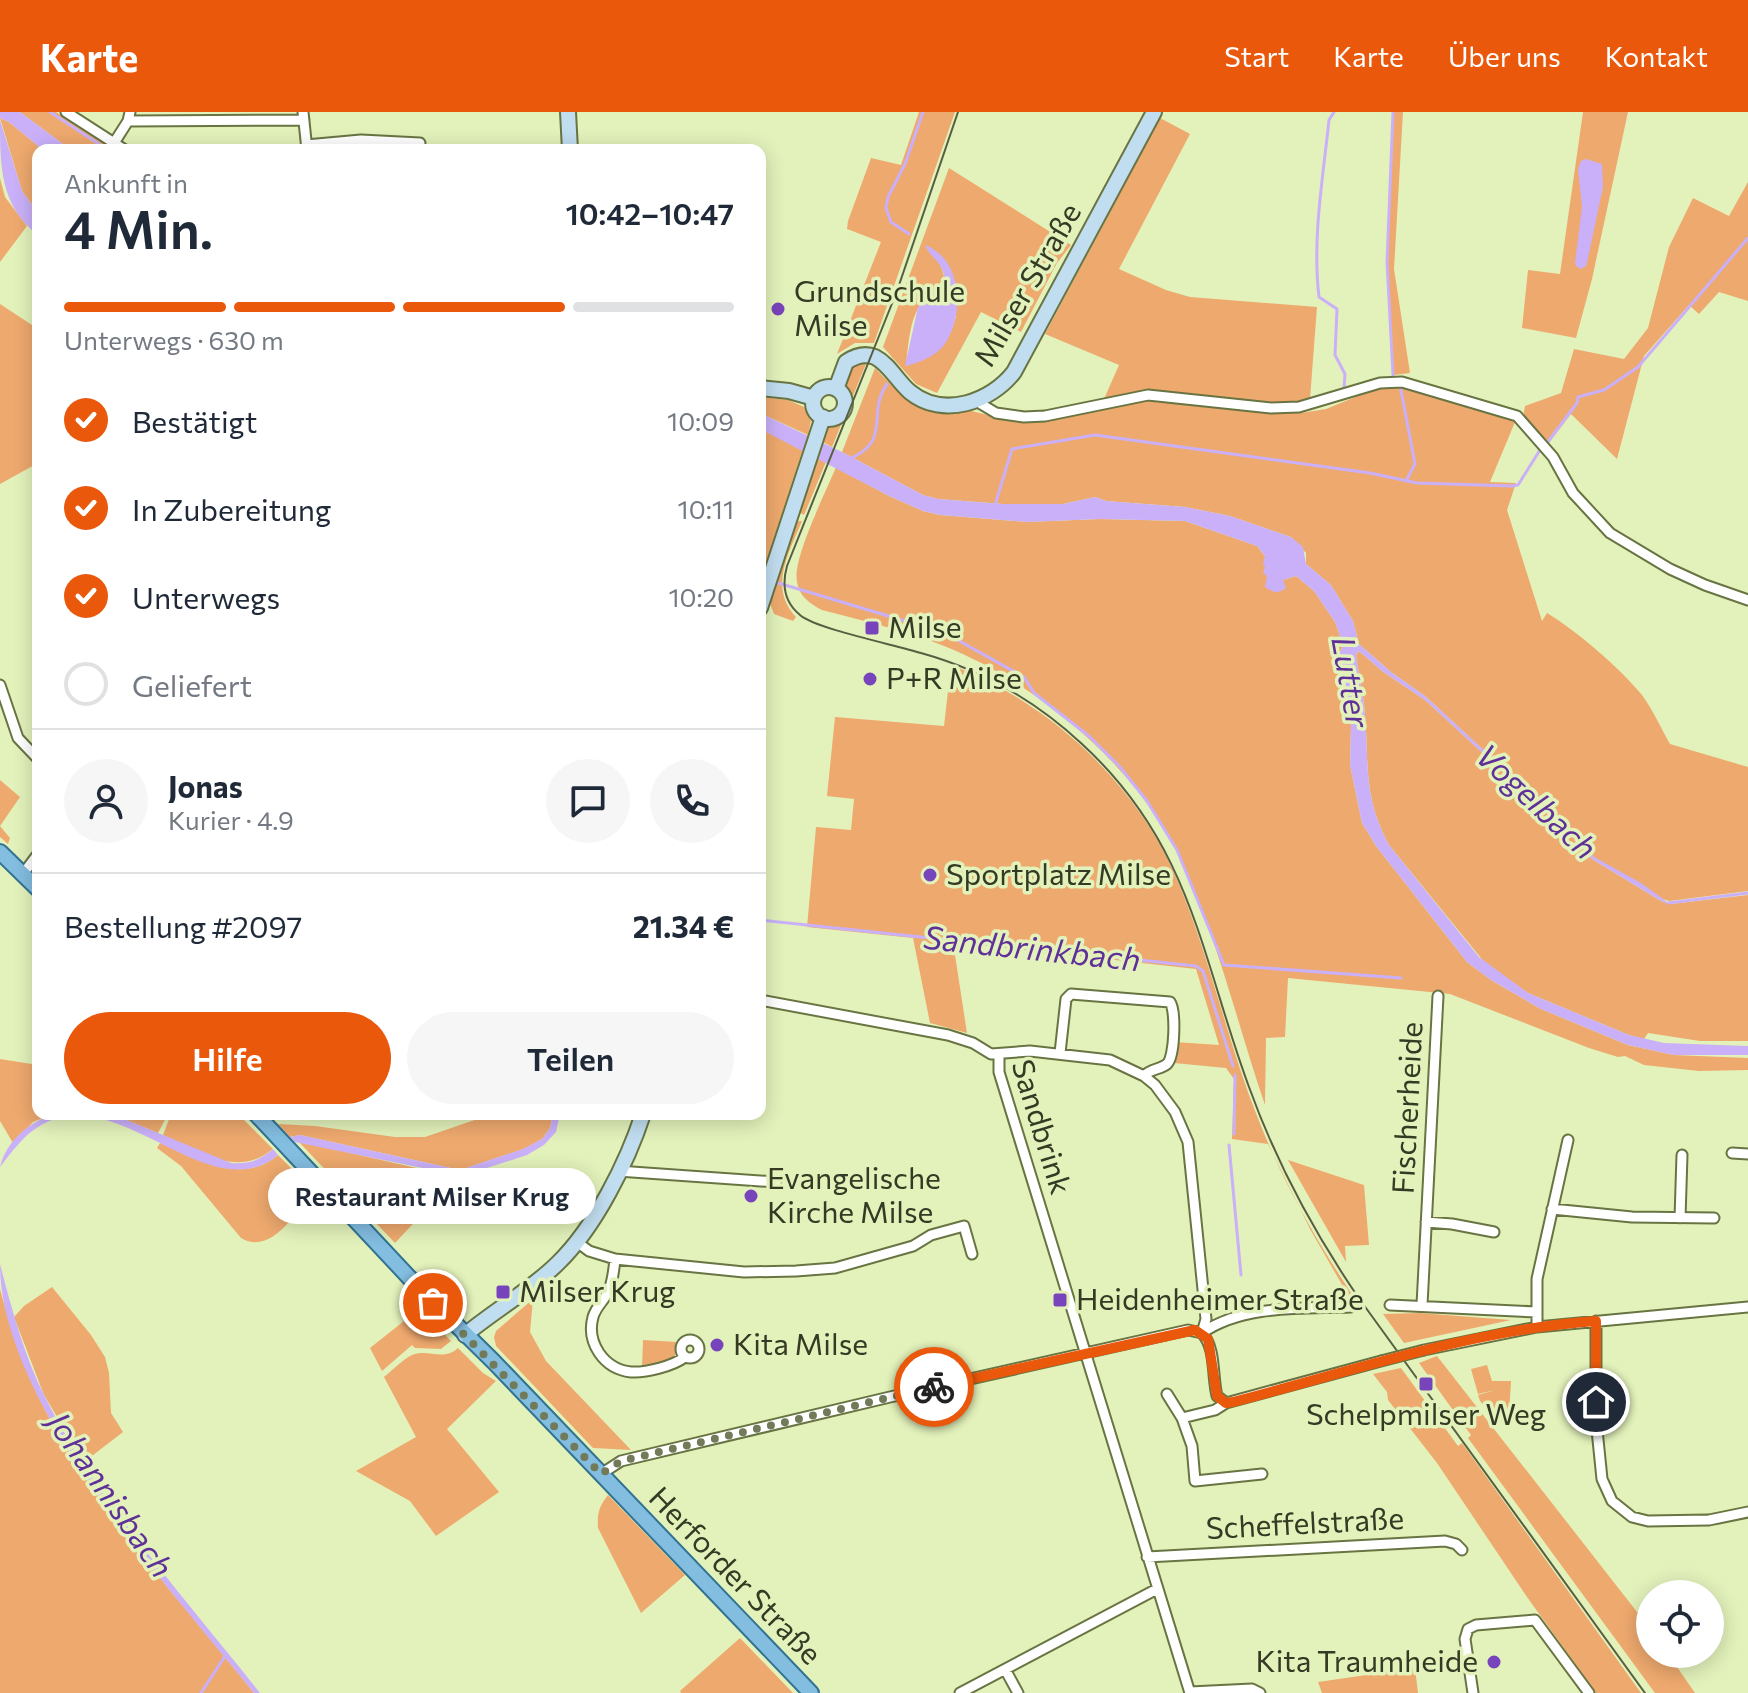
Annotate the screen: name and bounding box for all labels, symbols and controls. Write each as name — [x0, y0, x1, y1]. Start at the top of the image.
text: Karte — [40, 33, 138, 80]
text: Start — [1224, 39, 1289, 73]
text: Karte — [1333, 39, 1404, 73]
text: Über uns — [1448, 39, 1561, 73]
text: Kontakt — [1605, 39, 1708, 73]
text: Ankunft in — [64, 167, 188, 198]
text: 10:42–10:47 — [565, 194, 734, 231]
text: 4 Min. — [64, 196, 213, 260]
street label: Milser Straße — [964, 196, 1087, 372]
place label: Grundschule Milse — [794, 271, 965, 342]
marker: Grundschule Milse — [769, 300, 787, 318]
text: Unterwegs · 630 m — [64, 324, 284, 355]
icon: check — [64, 398, 108, 442]
text: Bestätigt — [132, 402, 257, 439]
text: 10:09 — [667, 405, 734, 436]
icon: check — [64, 486, 108, 530]
text: In Zubereitung — [132, 490, 331, 527]
text: 10:11 — [678, 493, 734, 524]
icon: check — [64, 574, 108, 618]
text: Unterwegs — [132, 578, 280, 615]
text: 10:20 — [668, 581, 734, 612]
place label: Milse — [888, 607, 962, 644]
marker: Milse — [863, 619, 881, 637]
water label: Lutter — [1324, 633, 1380, 732]
place label: P+R Milse — [886, 658, 1022, 695]
text: Geliefert — [132, 666, 252, 703]
marker: P+R Milse — [861, 670, 879, 688]
water label: Vogelbach — [1469, 734, 1606, 867]
button: person — [64, 759, 148, 843]
button: chat — [546, 759, 630, 843]
button: phone — [650, 759, 734, 843]
text: Jonas — [168, 767, 243, 804]
text: Kurier · 4.9 — [168, 804, 294, 835]
place label: Sportplatz Milse — [946, 854, 1171, 891]
marker: Sportplatz Milse — [921, 866, 939, 884]
text: Bestellung #2097 — [64, 907, 302, 944]
text: 21.34 € — [633, 907, 734, 944]
water label: Sandbrinkbach — [922, 916, 1143, 978]
button: Hilfe — [64, 1012, 391, 1104]
button: Teilen — [407, 1012, 734, 1104]
street label: Fischerheide — [1383, 1021, 1428, 1195]
street label: Sandbrink — [1005, 1055, 1081, 1198]
place label: Evangelische Kirche Milse — [767, 1158, 941, 1229]
callout: Restaurant Milser Krug — [269, 1167, 597, 1223]
text: Restaurant Milser Krug — [295, 1180, 569, 1211]
marker: Evangelische Kirche Milse — [742, 1187, 760, 1205]
pin — [399, 1269, 467, 1337]
place label: Milser Krug — [519, 1271, 675, 1308]
place label: Heidenheimer Straße — [1076, 1279, 1364, 1316]
icon: bag — [411, 1281, 455, 1325]
marker: Milser Krug — [494, 1283, 512, 1301]
marker: Heidenheimer Straße — [1051, 1291, 1069, 1309]
place label: Kita Milse — [733, 1324, 868, 1361]
marker: Kita Milse — [708, 1336, 726, 1354]
courier — [894, 1347, 974, 1427]
icon: bike — [912, 1365, 956, 1409]
pin — [1562, 1368, 1630, 1436]
marker: Schelpmilser Weg — [1417, 1375, 1435, 1393]
icon: home — [1574, 1380, 1618, 1424]
place label: Schelpmilser Weg — [1306, 1394, 1546, 1431]
water label: Johannisbach — [38, 1401, 183, 1584]
street label: Herforder Straße — [643, 1478, 831, 1671]
street label: Scheffelstraße — [1205, 1498, 1405, 1545]
map controls — [1636, 1580, 1724, 1668]
button: locate — [1636, 1580, 1724, 1668]
place label: Kita Traumheide — [1256, 1641, 1478, 1678]
marker: Kita Traumheide — [1485, 1653, 1503, 1671]

